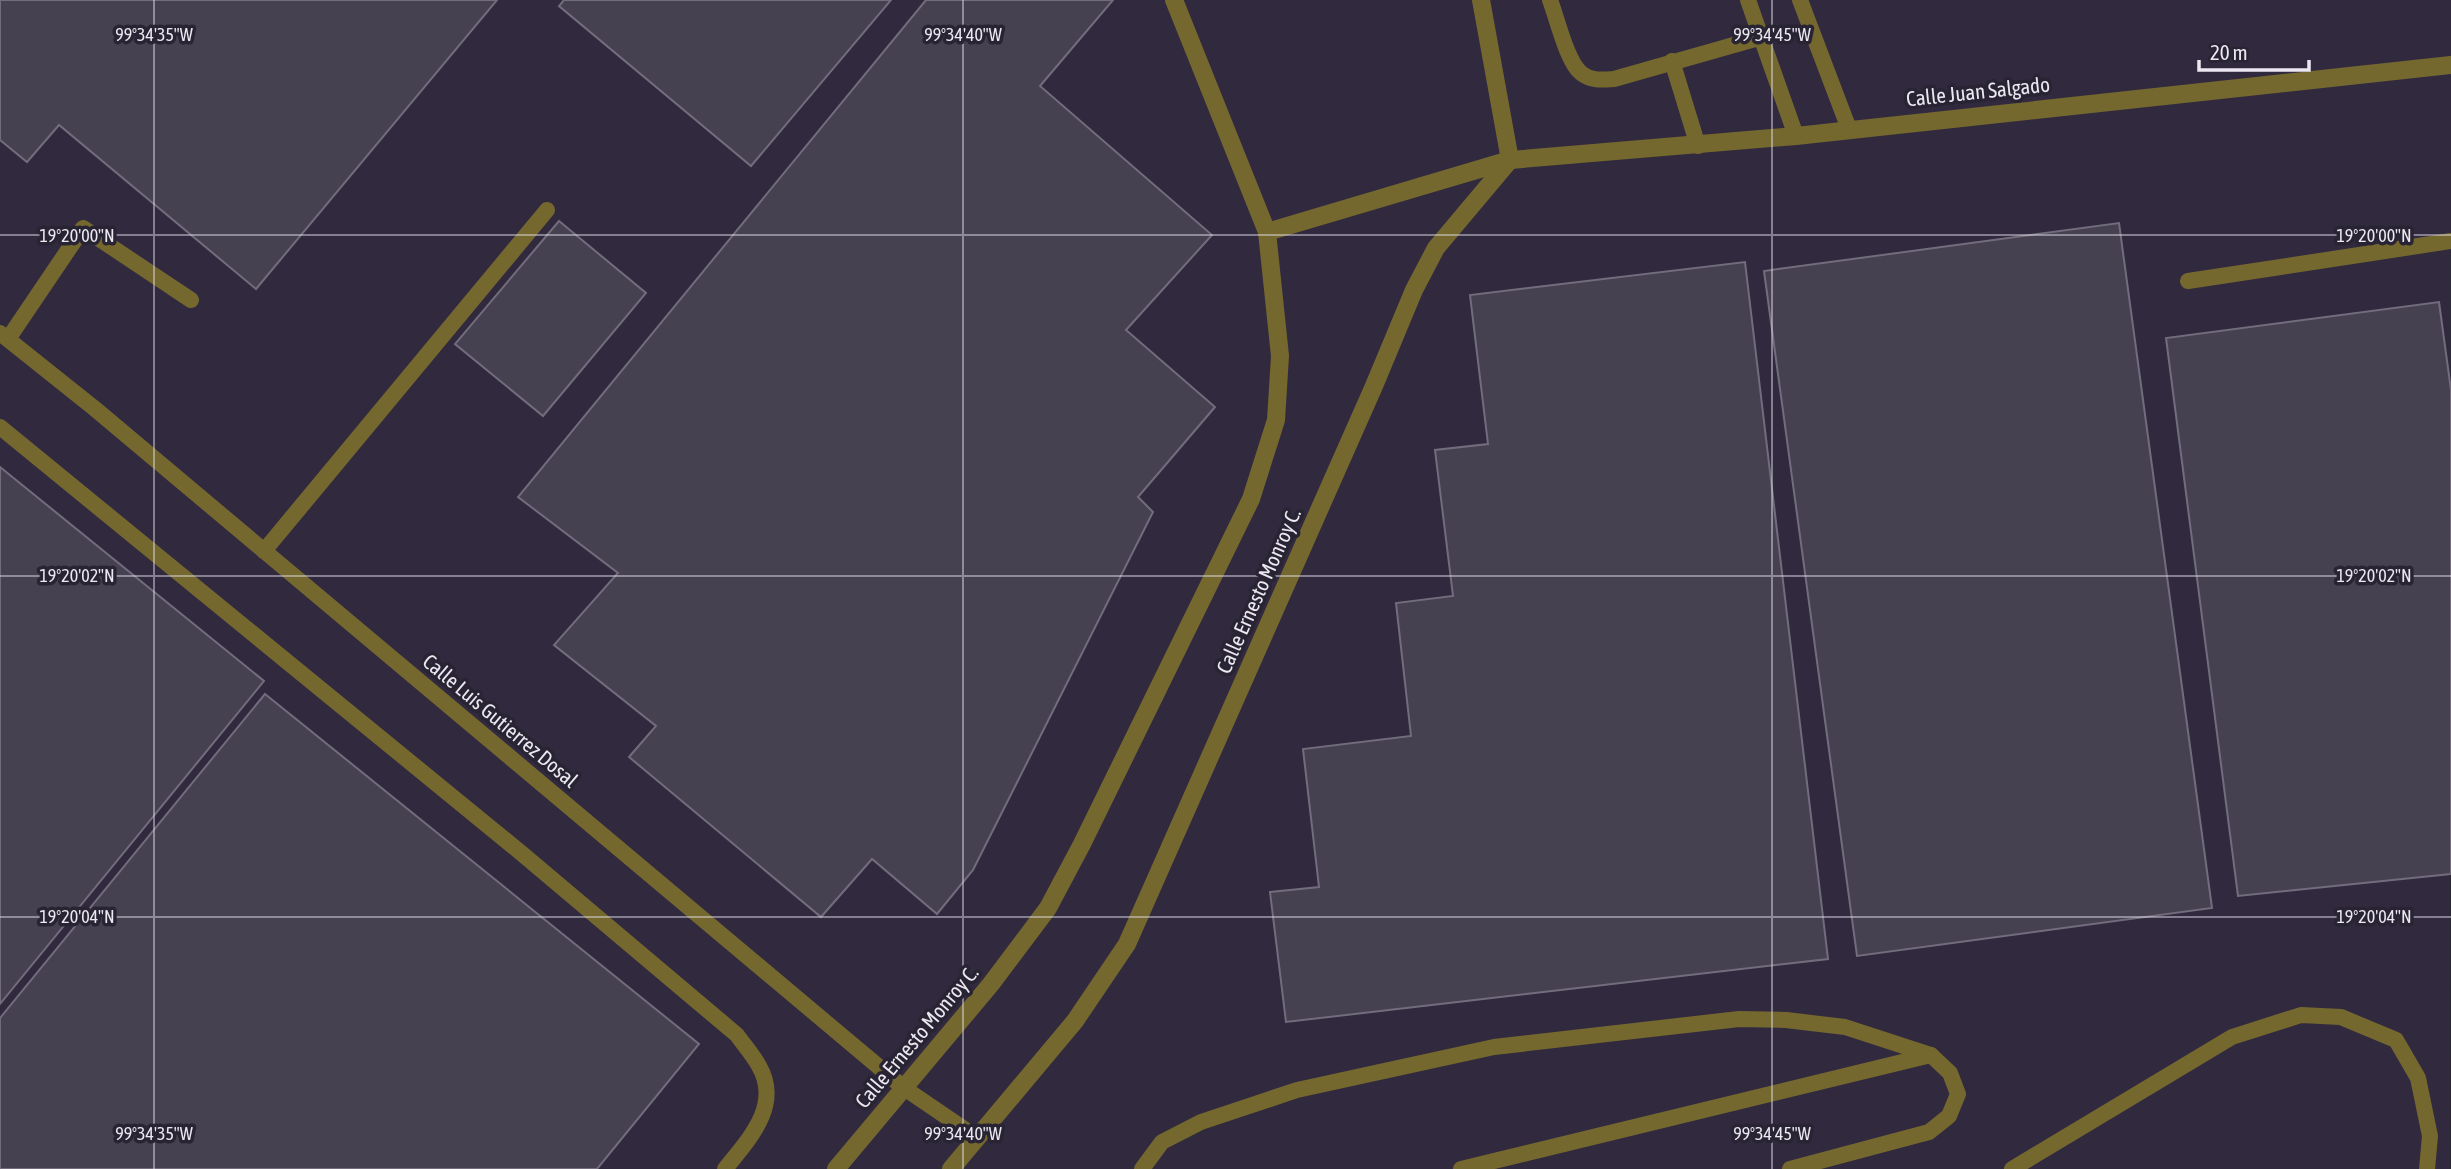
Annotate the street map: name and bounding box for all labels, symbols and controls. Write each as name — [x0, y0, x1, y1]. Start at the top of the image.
text: 99°34'35"W — [115, 24, 193, 45]
text: 99°34'40"W — [924, 24, 1002, 45]
text: 99°34'45"W — [1733, 24, 1811, 45]
scale bar — [2199, 28, 2309, 72]
text: 20 m — [2210, 40, 2248, 64]
street label: Calle Juan Salgado — [1905, 72, 2051, 110]
text: 19°20'00"N — [39, 225, 115, 246]
text: 19°20'00"N — [2336, 225, 2412, 246]
street label: Calle Ernesto Monroy C. — [1211, 504, 1305, 677]
text: 19°20'02"N — [39, 565, 115, 586]
text: 19°20'02"N — [2336, 565, 2412, 586]
street label: Calle Luis Gutierrez Dosal — [418, 649, 583, 792]
text: 19°20'04"N — [39, 906, 115, 927]
text: 19°20'04"N — [2336, 906, 2412, 927]
street label: Calle Ernesto Monroy C. — [850, 960, 983, 1112]
text: 99°34'35"W — [115, 1123, 193, 1144]
text: 99°34'40"W — [924, 1123, 1002, 1144]
text: 99°34'45"W — [1733, 1123, 1811, 1144]

